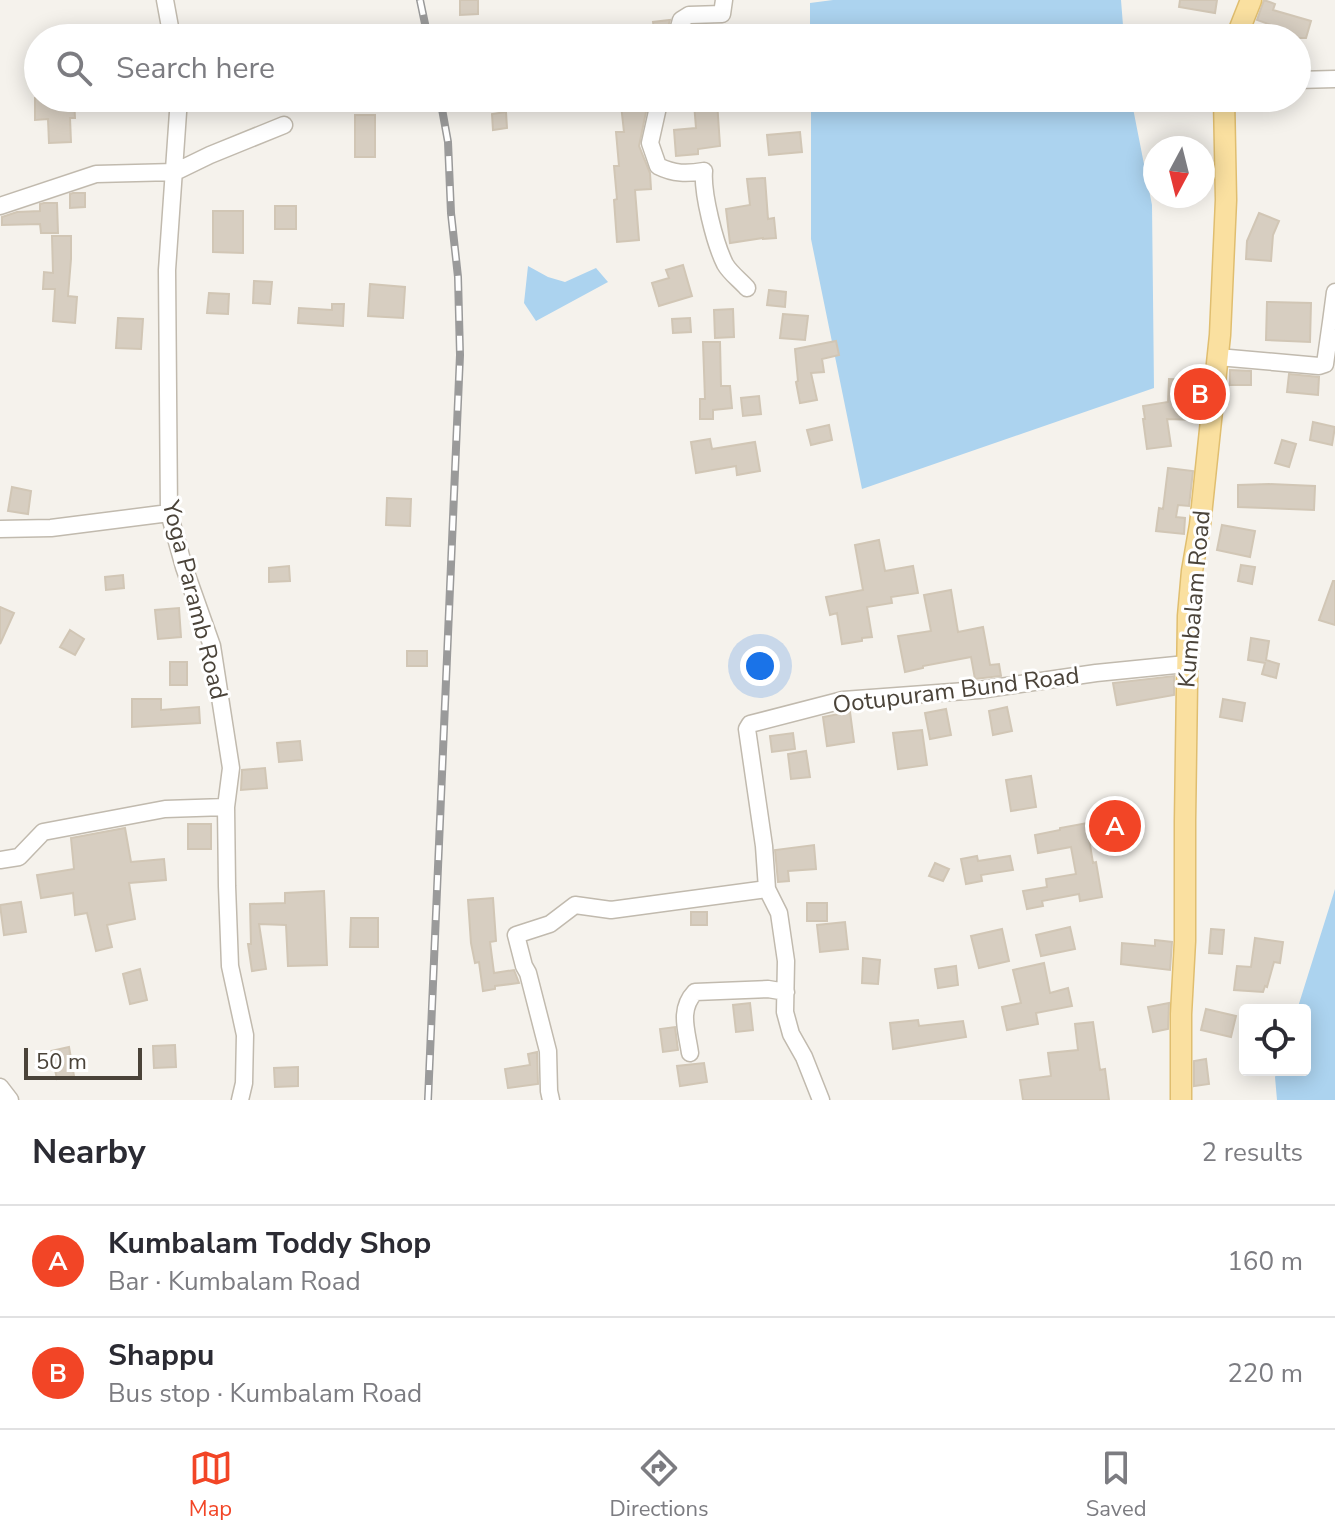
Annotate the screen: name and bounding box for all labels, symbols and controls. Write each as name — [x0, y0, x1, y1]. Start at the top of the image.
search box — [24, 24, 1311, 112]
icon: search — [52, 46, 96, 90]
text: Search here — [116, 48, 275, 89]
north arrow — [1143, 136, 1215, 208]
pin: B — [1174, 364, 1226, 424]
street label: Yoga Paramb Road — [155, 496, 235, 703]
street label: Kumbalam Road — [1170, 509, 1218, 689]
your location — [740, 646, 780, 686]
street label: Ootupuram Bund Road — [831, 659, 1081, 721]
pin: A — [1089, 796, 1141, 856]
map controls — [1239, 1004, 1311, 1076]
button: locate — [1239, 1004, 1311, 1076]
scale bar — [24, 1044, 142, 1080]
text: 50 m — [36, 1047, 87, 1077]
text: Nearby — [32, 1129, 146, 1175]
text: 2 results — [1202, 1135, 1303, 1170]
text: Kumbalam Toddy Shop — [108, 1223, 431, 1264]
text: A — [48, 1244, 68, 1279]
text: 160 m — [1227, 1244, 1303, 1279]
text: Bar · Kumbalam Road — [108, 1264, 361, 1299]
text: Shappu — [108, 1335, 214, 1376]
text: B — [49, 1356, 67, 1391]
text: 220 m — [1227, 1356, 1303, 1391]
text: Bus stop · Kumbalam Road — [108, 1376, 422, 1411]
tab: Map — [189, 1446, 233, 1524]
tab: Directions — [610, 1446, 709, 1524]
tab: Saved — [1086, 1446, 1146, 1524]

